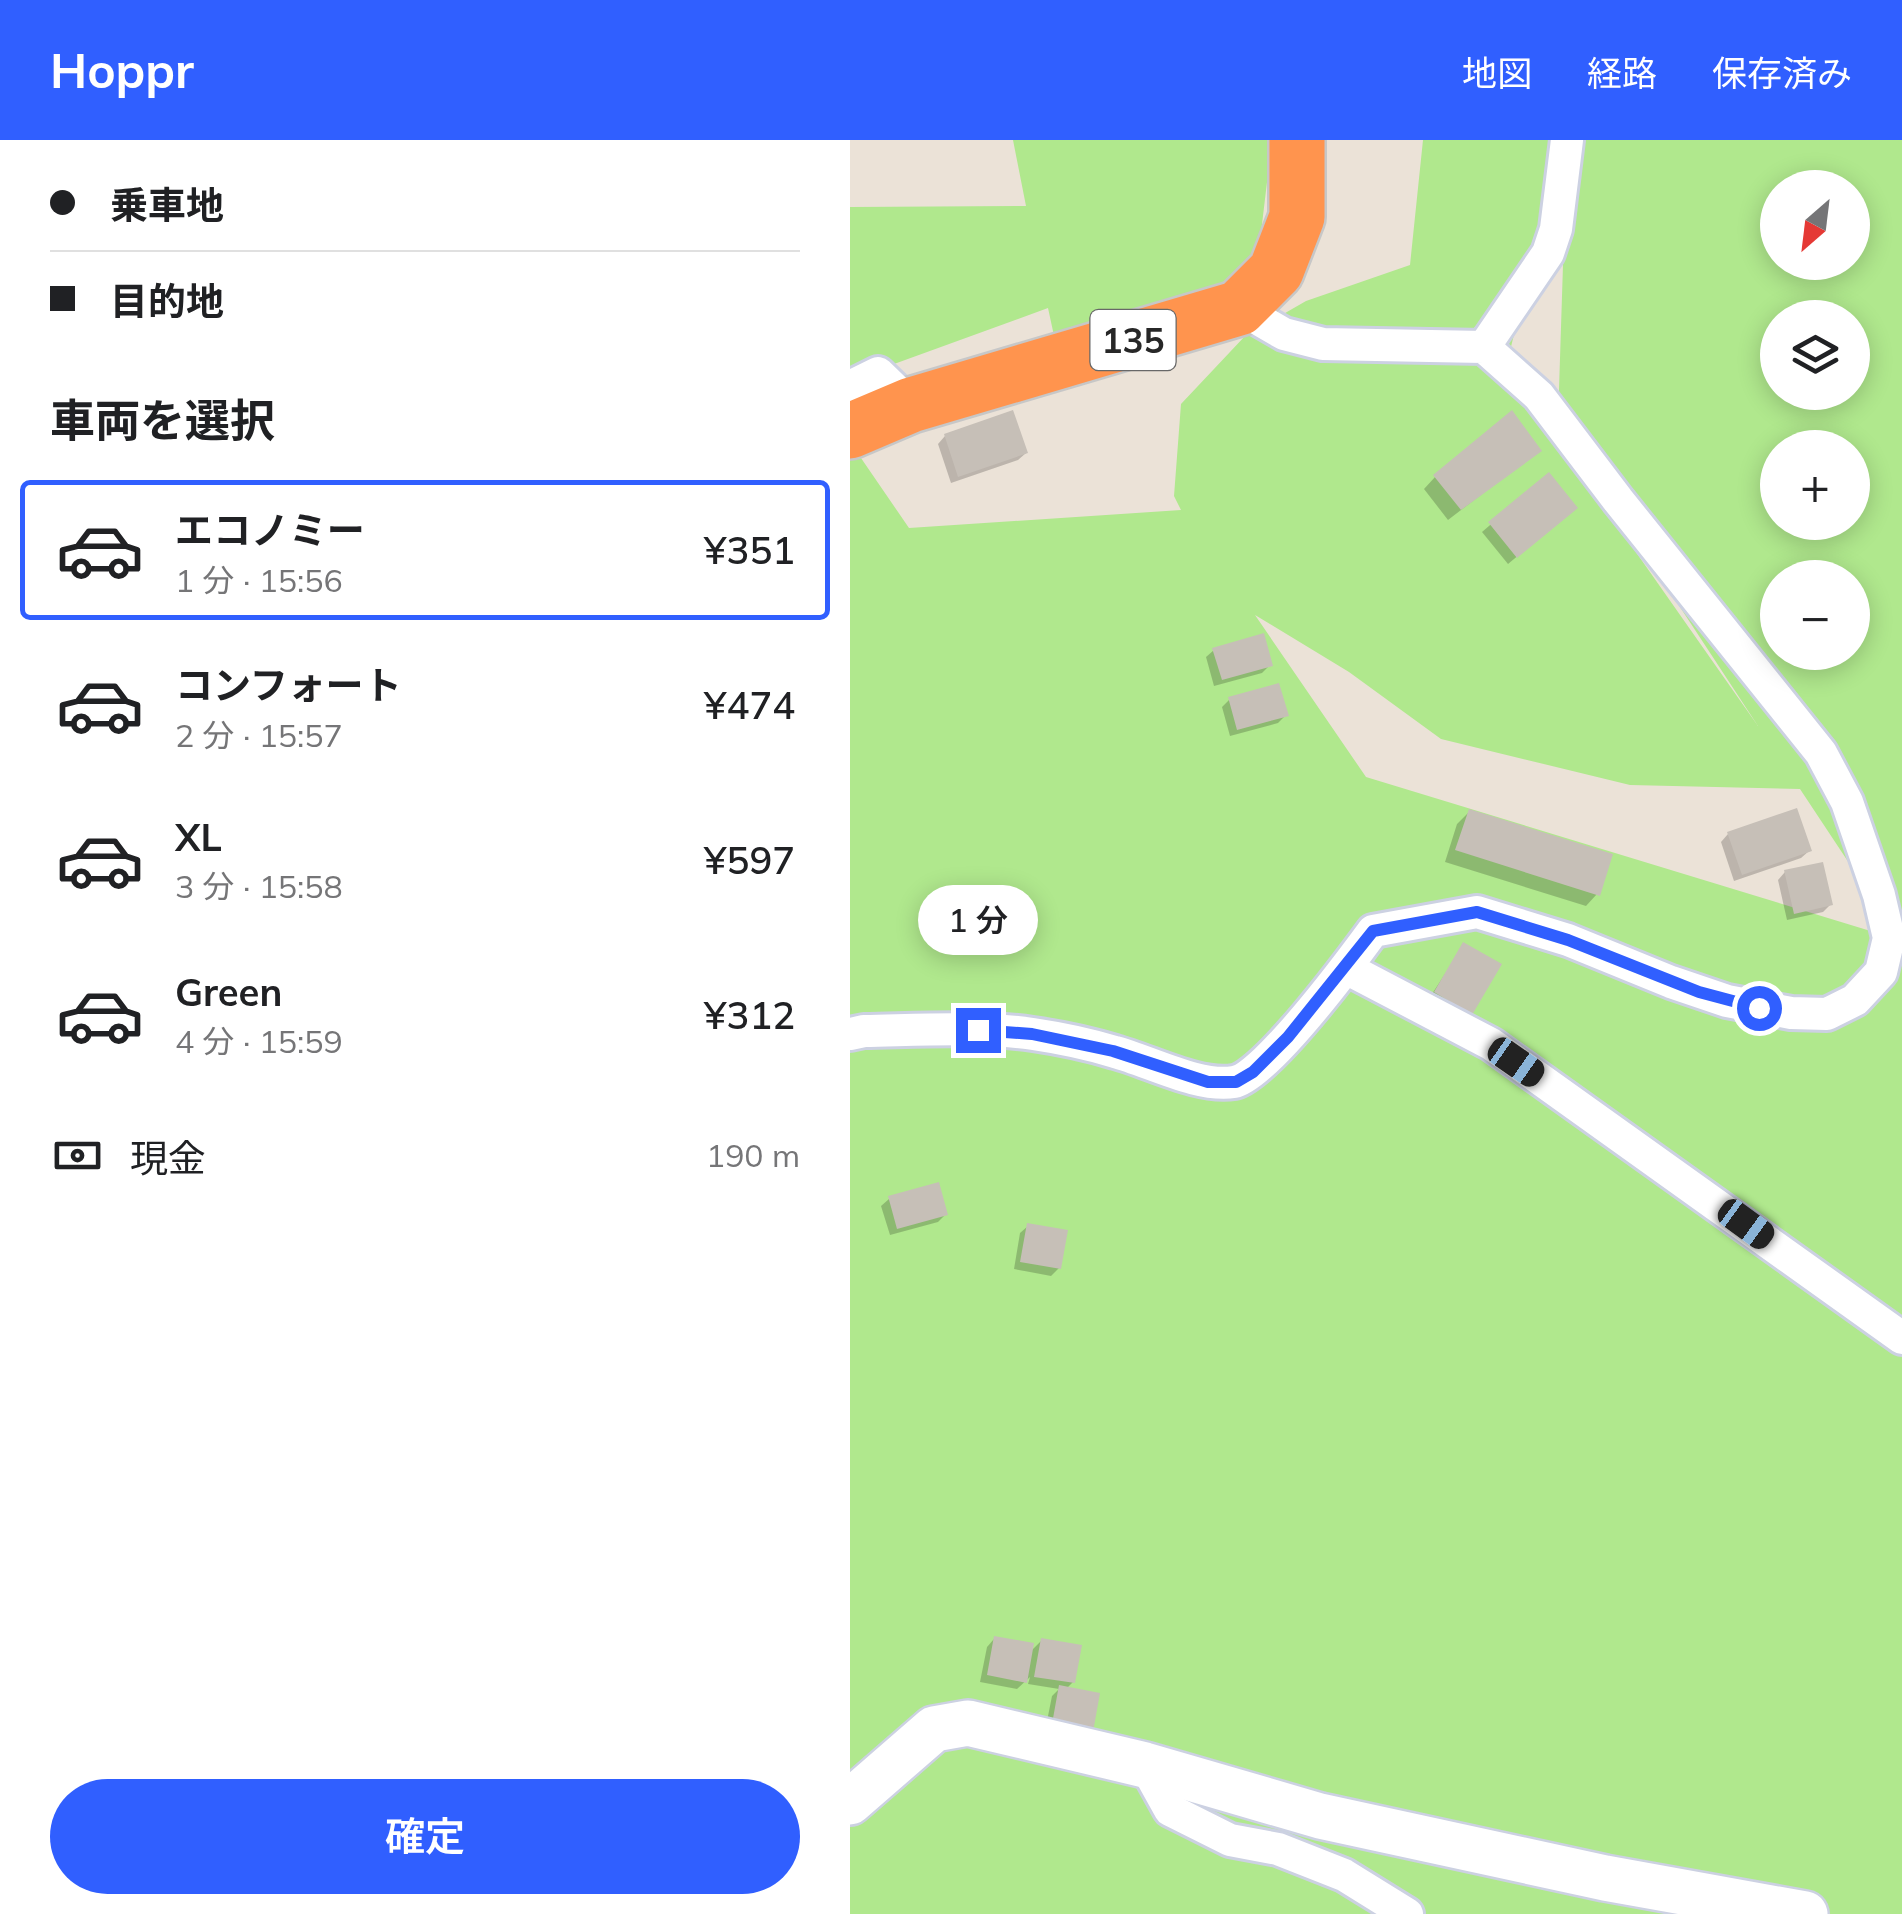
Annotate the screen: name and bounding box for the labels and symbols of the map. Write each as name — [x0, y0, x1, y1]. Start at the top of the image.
north arrow — [1760, 170, 1870, 280]
road number: 135 — [1090, 310, 1176, 370]
callout: 1 分 — [918, 885, 1038, 955]
route start — [1737, 986, 1782, 1031]
route end — [956, 1008, 1001, 1053]
car — [1483, 1033, 1549, 1091]
car — [1713, 1194, 1779, 1254]

